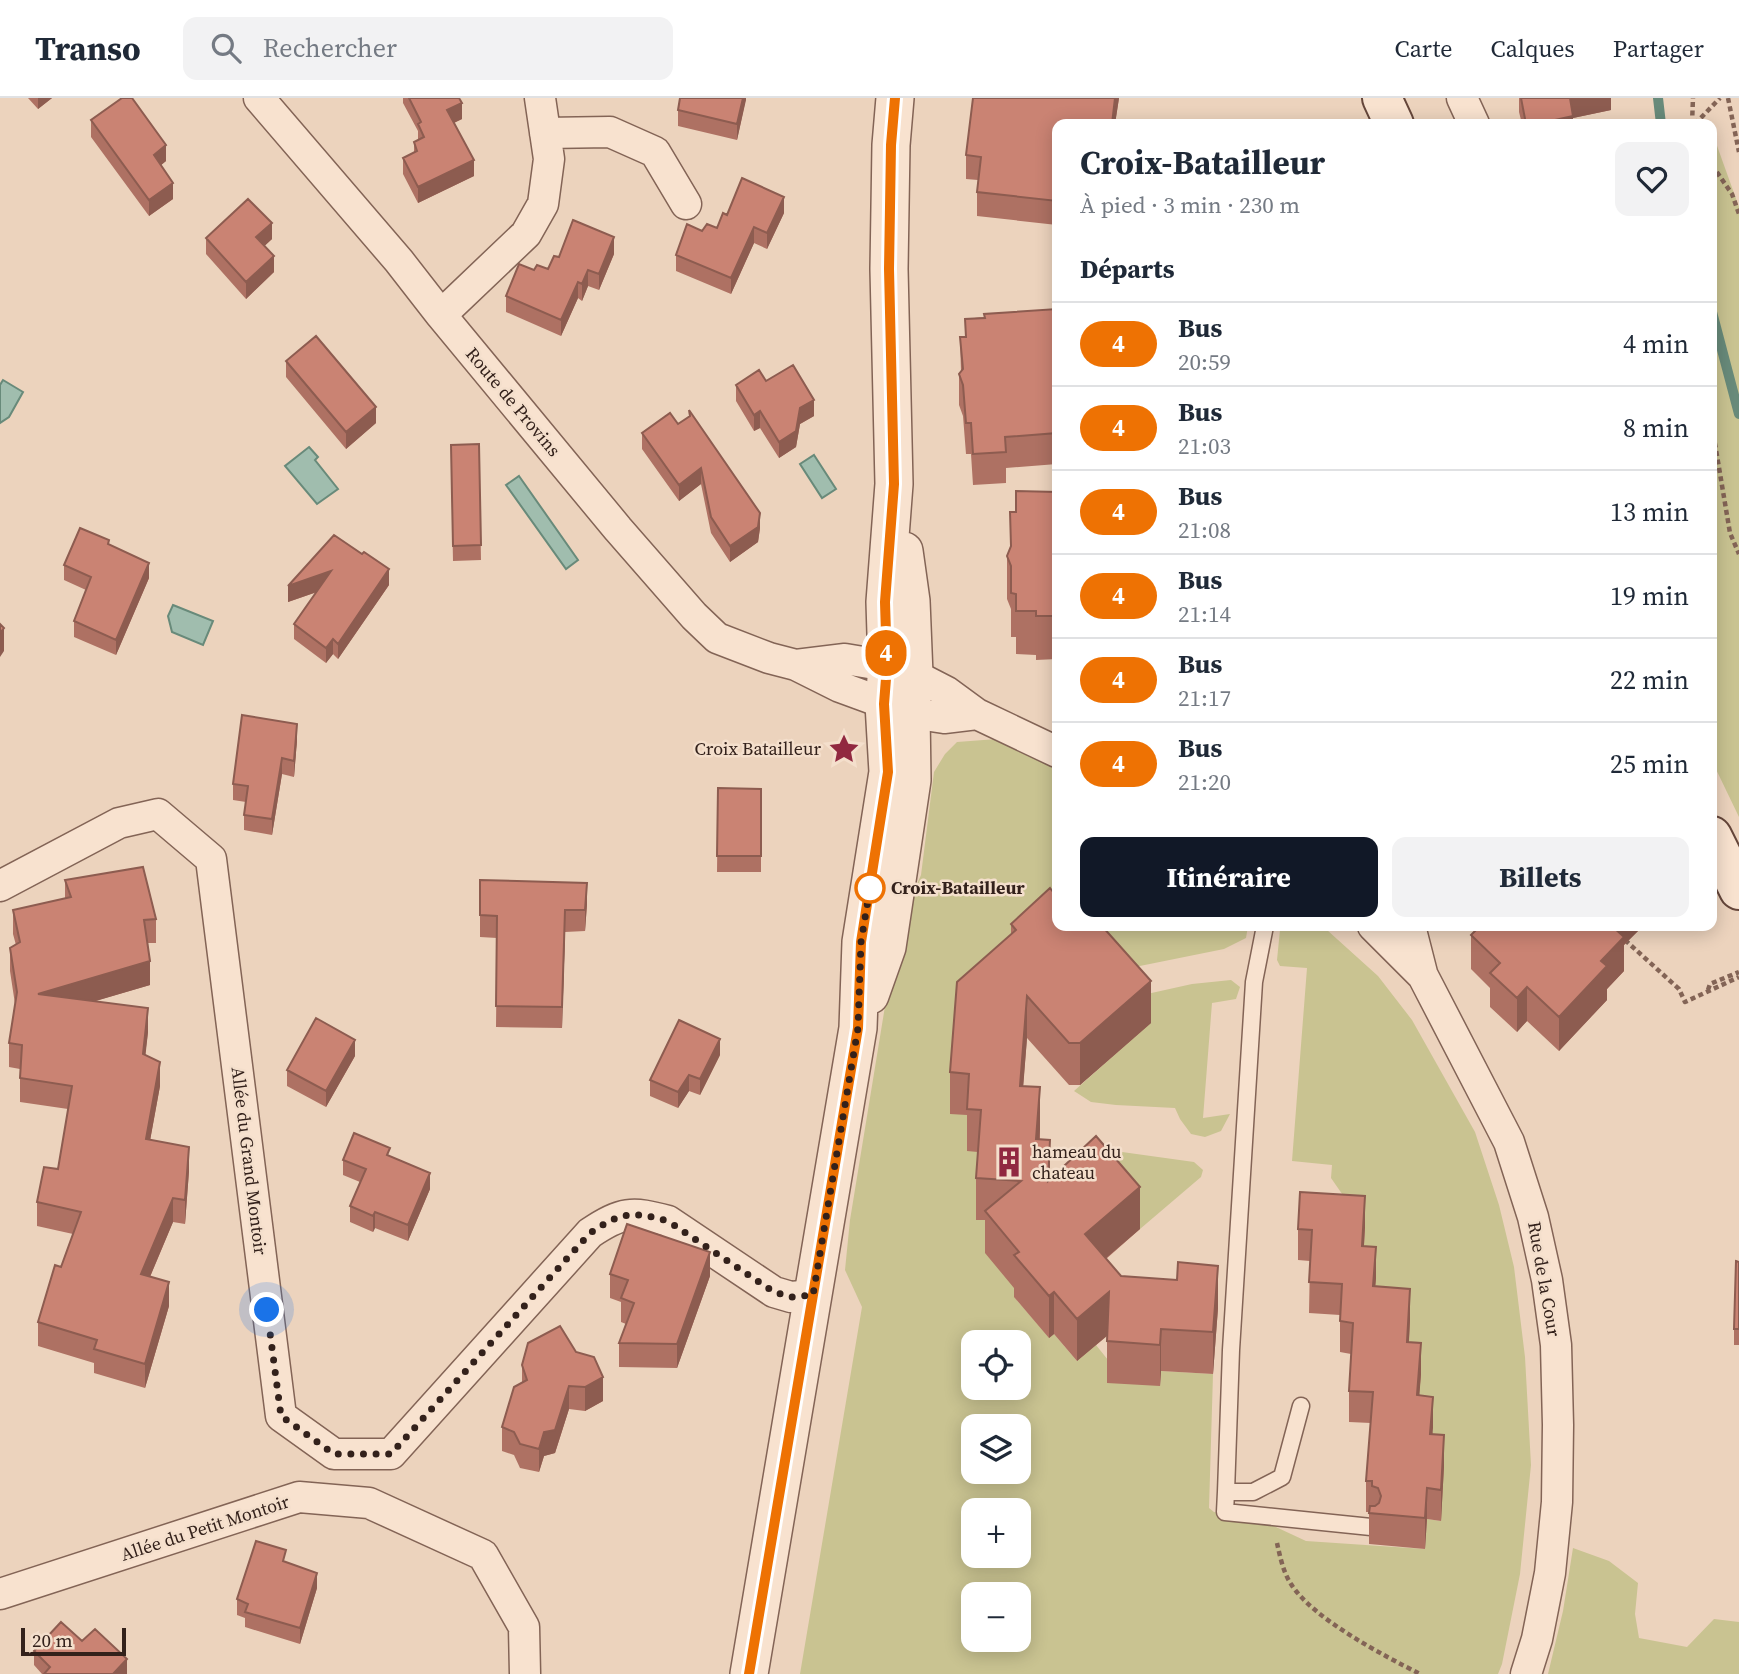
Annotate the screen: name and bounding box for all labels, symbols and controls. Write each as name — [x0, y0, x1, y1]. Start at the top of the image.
search box — [183, 17, 673, 80]
text: Transo — [35, 26, 141, 71]
icon: search — [207, 29, 245, 67]
text: Rechercher — [263, 30, 397, 66]
text: Carte — [1395, 32, 1453, 65]
text: Calques — [1491, 32, 1575, 65]
text: Partager — [1613, 32, 1704, 65]
text: Croix-Batailleur — [1080, 140, 1325, 185]
button: heart — [1615, 142, 1689, 216]
text: À pied · 3 min · 230 m — [1080, 189, 1300, 221]
text: Départs — [1080, 251, 1175, 287]
text: Bus — [1178, 310, 1222, 346]
text: 4 min — [1623, 326, 1689, 362]
text: 4 — [1112, 327, 1125, 360]
street label: Route de Provins — [460, 342, 567, 462]
text: 20:59 — [1178, 346, 1231, 378]
text: Bus — [1178, 394, 1222, 430]
text: 8 min — [1623, 410, 1689, 446]
text: 4 — [1112, 411, 1125, 444]
text: 21:03 — [1178, 430, 1231, 462]
text: Bus — [1178, 478, 1222, 514]
text: 13 min — [1610, 494, 1689, 530]
text: 4 — [1112, 495, 1125, 528]
text: 21:08 — [1178, 514, 1231, 546]
text: Bus — [1178, 562, 1222, 598]
text: 19 min — [1610, 578, 1689, 614]
text: 4 — [1112, 579, 1125, 612]
text: 21:14 — [1178, 598, 1231, 630]
line badge: 4 — [863, 630, 909, 676]
text: 4 — [879, 636, 893, 669]
text: Bus — [1178, 646, 1222, 682]
text: 22 min — [1610, 662, 1689, 698]
text: 4 — [1112, 663, 1125, 696]
text: 21:17 — [1178, 682, 1231, 714]
text: Bus — [1178, 730, 1222, 766]
place icon: Croix Batailleur — [827, 732, 861, 766]
place label: Croix Batailleur — [694, 736, 821, 761]
text: 25 min — [1610, 746, 1689, 782]
text: 4 — [1112, 747, 1125, 780]
text: 21:20 — [1178, 766, 1231, 798]
button: Itinéraire — [1080, 837, 1378, 917]
button: Billets — [1392, 837, 1689, 917]
marker: Croix-Batailleur — [855, 873, 885, 903]
place label: Croix-Batailleur — [891, 875, 1025, 900]
street label: Allée du Grand Montoir — [226, 1065, 273, 1257]
place label: hameau du chateau — [1032, 1139, 1121, 1185]
building icon: hameau du chateau — [992, 1145, 1026, 1179]
street label: Rue de la Cour — [1522, 1219, 1567, 1339]
your location — [249, 1292, 284, 1327]
map controls — [961, 1330, 1031, 1652]
button: locate — [961, 1330, 1031, 1400]
button: layers — [961, 1414, 1031, 1484]
street label: Allée du Petit Montoir — [117, 1488, 293, 1567]
button: + — [961, 1498, 1031, 1568]
button: − — [961, 1582, 1031, 1652]
scale bar — [21, 1625, 126, 1657]
text: 20 m — [32, 1627, 73, 1653]

